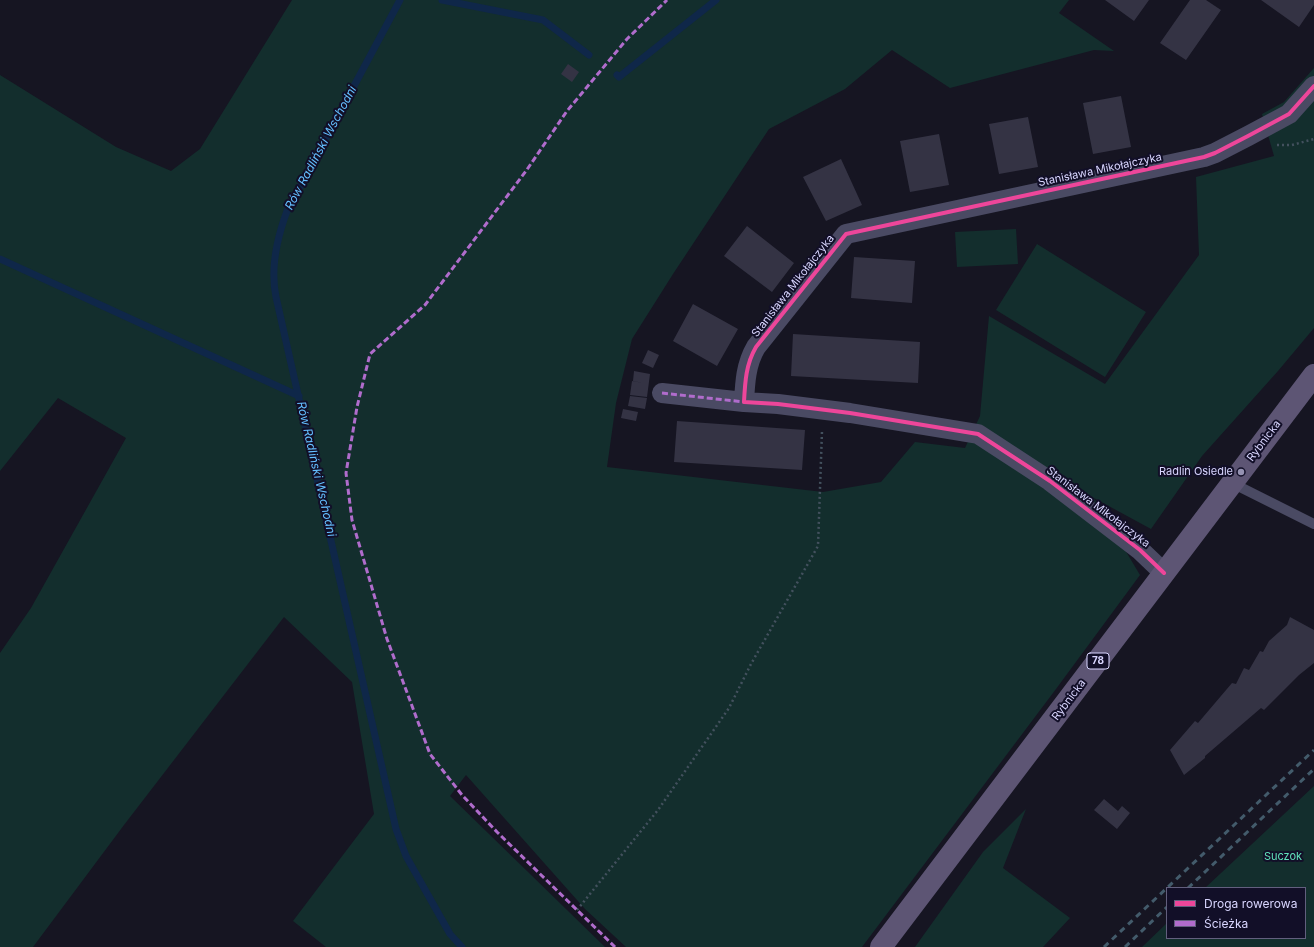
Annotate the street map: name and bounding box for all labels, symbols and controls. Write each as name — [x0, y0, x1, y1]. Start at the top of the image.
water label: Rów Radliński Wschodni — [282, 84, 360, 212]
street label: Stanisława Mikołajczyka — [1037, 150, 1163, 190]
street label: Stanisława Mikołajczyka — [749, 232, 837, 340]
water label: Rów Radliński Wschodni — [293, 400, 339, 538]
street label: Rybnicka — [1244, 418, 1284, 464]
street label: Stanisława Mikołajczyka — [1044, 464, 1152, 550]
place label: Radlin Osiedle — [1159, 465, 1233, 479]
marker: Radlin Osiedle — [1236, 467, 1246, 477]
road number: 78 — [1087, 653, 1109, 669]
street label: Rybnicka — [1049, 677, 1089, 723]
park label: Suczok — [1264, 850, 1302, 864]
legend — [1166, 887, 1306, 939]
text: Droga rowerowa — [1204, 896, 1297, 911]
text: Ścieżka — [1204, 916, 1248, 931]

